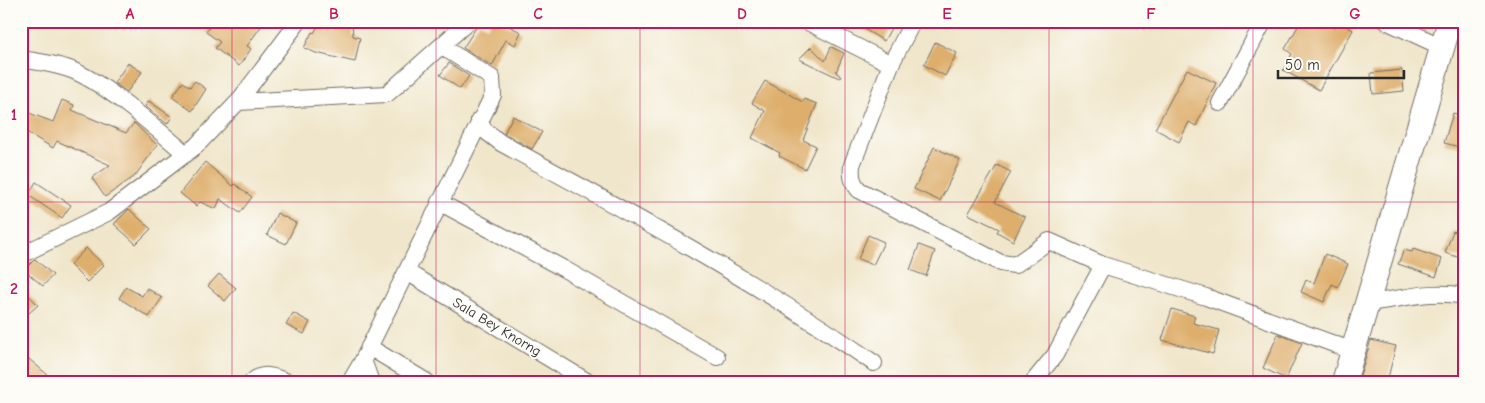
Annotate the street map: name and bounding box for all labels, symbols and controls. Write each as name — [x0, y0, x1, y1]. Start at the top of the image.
text: A — [126, 5, 135, 23]
text: B — [329, 5, 339, 23]
text: C — [533, 5, 543, 23]
text: D — [737, 5, 747, 23]
text: E — [942, 5, 952, 23]
text: F — [1146, 5, 1156, 23]
text: G — [1349, 5, 1361, 23]
scale bar — [1278, 48, 1404, 80]
text: 50 m — [1285, 56, 1320, 74]
text: 1 — [11, 106, 17, 124]
text: 2 — [10, 280, 18, 298]
street label: Sala Bey Knorng — [450, 294, 544, 360]

